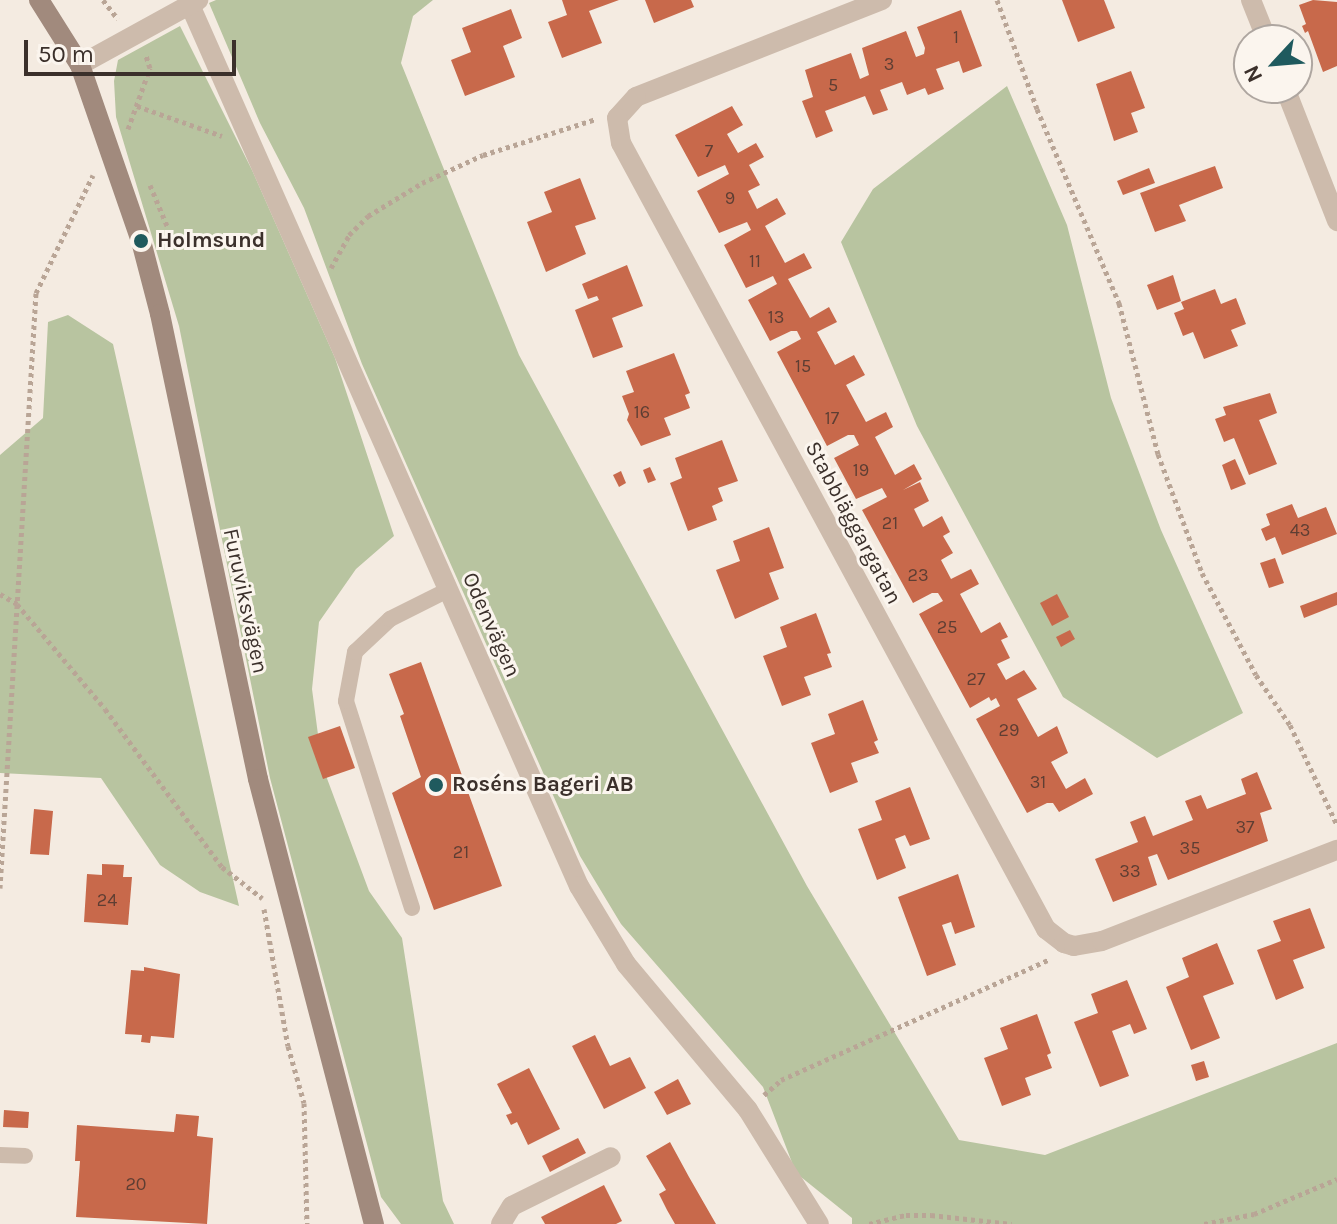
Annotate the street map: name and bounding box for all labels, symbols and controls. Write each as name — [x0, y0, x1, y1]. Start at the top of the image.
scale bar — [28, 24, 240, 74]
north arrow — [1233, 24, 1313, 104]
house number: 1 — [953, 26, 959, 48]
text: 50 m — [38, 40, 94, 68]
house number: 3 — [884, 53, 894, 75]
text: N — [1238, 61, 1268, 86]
house number: 5 — [828, 74, 838, 96]
house number: 7 — [705, 140, 713, 162]
house number: 9 — [725, 187, 735, 209]
place label: Holmsund — [157, 228, 265, 254]
marker: Holmsund — [132, 232, 150, 250]
house number: 11 — [749, 250, 761, 272]
house number: 13 — [768, 306, 784, 328]
house number: 15 — [795, 355, 811, 377]
house number: 16 — [634, 401, 650, 423]
house number: 17 — [825, 407, 839, 429]
street label: Stabbläggargatan — [799, 437, 907, 609]
house number: 19 — [853, 459, 869, 481]
house number: 21 — [882, 512, 898, 534]
house number: 43 — [1290, 519, 1310, 541]
street label: Furuviksvägen — [217, 526, 273, 676]
house number: 23 — [907, 564, 929, 586]
street label: Odenvägen — [456, 568, 526, 682]
house number: 25 — [937, 616, 957, 638]
house number: 27 — [967, 668, 985, 690]
house number: 29 — [999, 719, 1019, 741]
house number: 31 — [1030, 771, 1046, 793]
place label: Roséns Bageri AB — [452, 772, 634, 798]
marker: Roséns Bageri AB — [427, 776, 445, 794]
house number: 37 — [1235, 816, 1255, 838]
house number: 35 — [1180, 837, 1200, 859]
house number: 21 — [453, 841, 469, 863]
house number: 33 — [1119, 860, 1141, 882]
house number: 24 — [97, 889, 117, 911]
house number: 20 — [125, 1173, 147, 1195]

